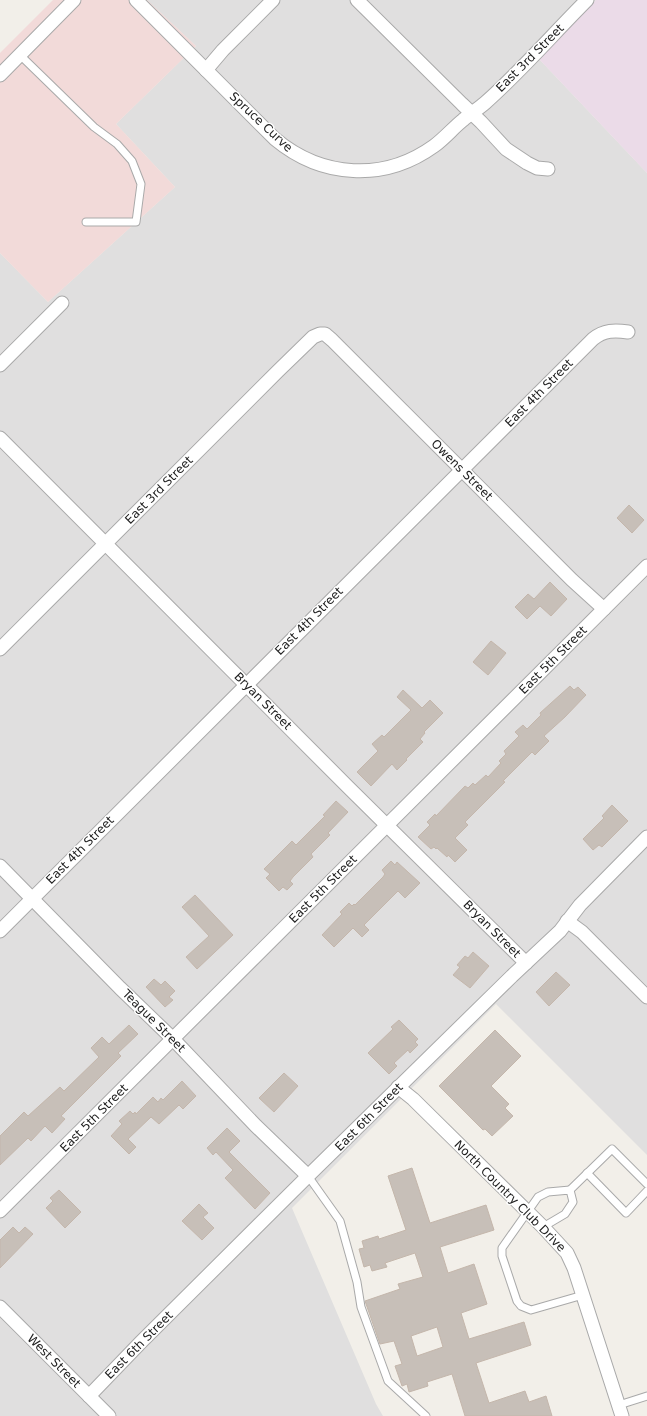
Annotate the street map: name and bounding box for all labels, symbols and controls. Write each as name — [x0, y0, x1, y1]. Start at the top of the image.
street label: East 3rd Street — [493, 21, 567, 95]
street label: Spruce Curve — [227, 89, 295, 155]
street label: East 4th Street — [502, 356, 576, 430]
street label: Owens Street — [428, 436, 496, 504]
street label: East 3rd Street — [122, 453, 196, 527]
street label: East 4th Street — [272, 584, 346, 658]
street label: East 5th Street — [516, 623, 590, 697]
street label: Bryan Street — [231, 669, 295, 733]
street label: East 4th Street — [43, 813, 117, 887]
street label: East 5th Street — [286, 852, 360, 926]
street label: Bryan Street — [460, 897, 524, 961]
street label: Teague Street — [119, 986, 188, 1055]
street label: East 6th Street — [332, 1080, 406, 1154]
street label: East 5th Street — [57, 1081, 131, 1155]
street label: North Country Club Drive — [451, 1137, 569, 1255]
street label: East 6th Street — [102, 1308, 176, 1382]
street label: West Street — [24, 1331, 84, 1391]

